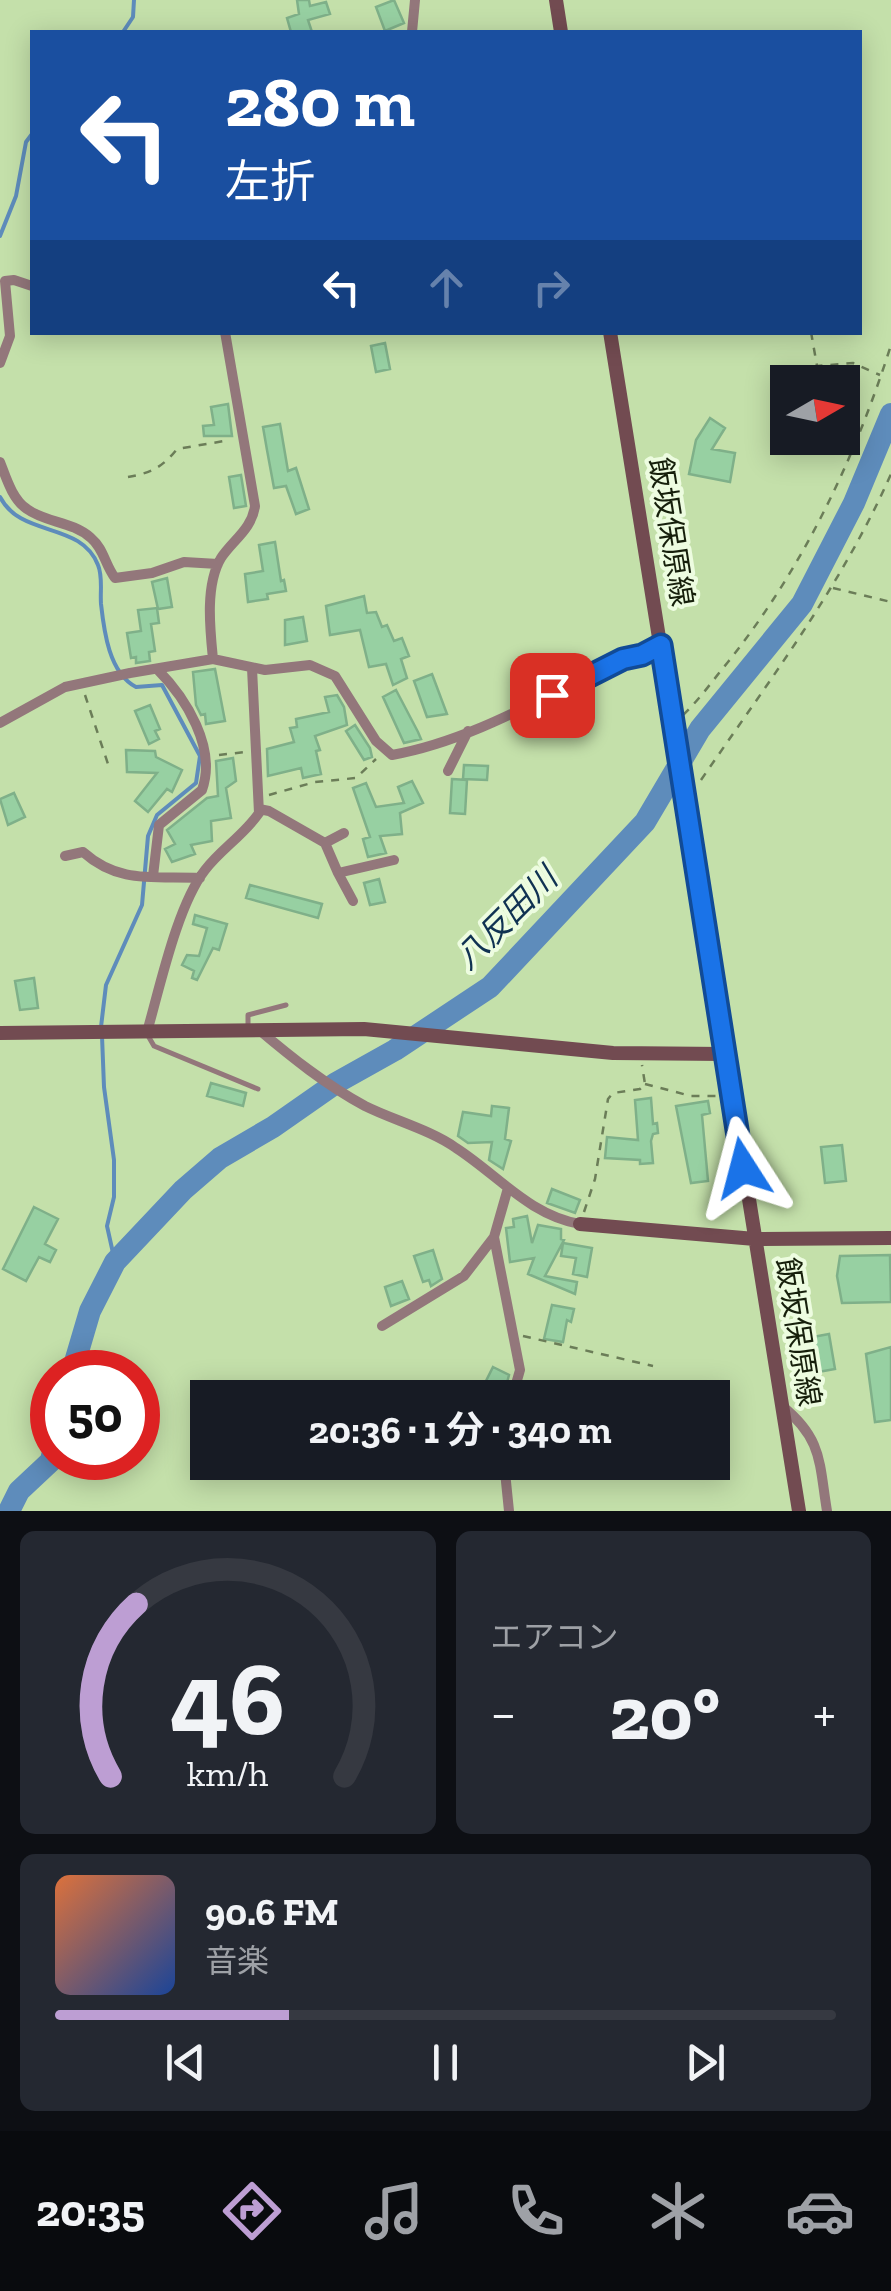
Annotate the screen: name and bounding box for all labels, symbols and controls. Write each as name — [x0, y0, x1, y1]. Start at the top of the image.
text: 280 m — [225, 60, 415, 144]
icon: left — [60, 70, 190, 200]
text: 左折 — [225, 155, 315, 209]
icon: left — [314, 260, 369, 315]
icon: ahead — [419, 260, 474, 315]
icon: right — [524, 260, 579, 315]
north arrow — [770, 365, 860, 455]
map controls — [770, 365, 860, 455]
street label: 飯坂保原線 — [641, 455, 701, 609]
pin — [510, 653, 595, 738]
icon: arrive — [525, 668, 580, 723]
water label: 八反田川 — [447, 857, 567, 977]
position arrow — [691, 1116, 795, 1220]
street label: 飯坂保原線 — [768, 1255, 828, 1409]
speed limit sign: 50 — [30, 1350, 160, 1480]
text: 20:36 · 1 分 · 340 m — [309, 1407, 611, 1453]
text: エアコン — [491, 1618, 619, 1656]
text: 46 — [170, 1636, 285, 1761]
text: 20° — [609, 1668, 720, 1758]
text: − — [491, 1680, 516, 1746]
text: + — [813, 1680, 836, 1746]
text: km/h — [187, 1752, 269, 1795]
text: 90.6 FM — [205, 1889, 339, 1935]
text: 音楽 — [205, 1942, 269, 1980]
icon: previous — [158, 2035, 213, 2090]
icon: pause — [418, 2035, 473, 2090]
icon: next — [678, 2035, 733, 2090]
icon: directions — [217, 2176, 287, 2246]
icon: music — [359, 2176, 429, 2246]
icon: phone — [501, 2176, 571, 2246]
icon: climate — [643, 2176, 713, 2246]
icon: car — [785, 2176, 855, 2246]
text: 20:35 — [36, 2184, 145, 2238]

